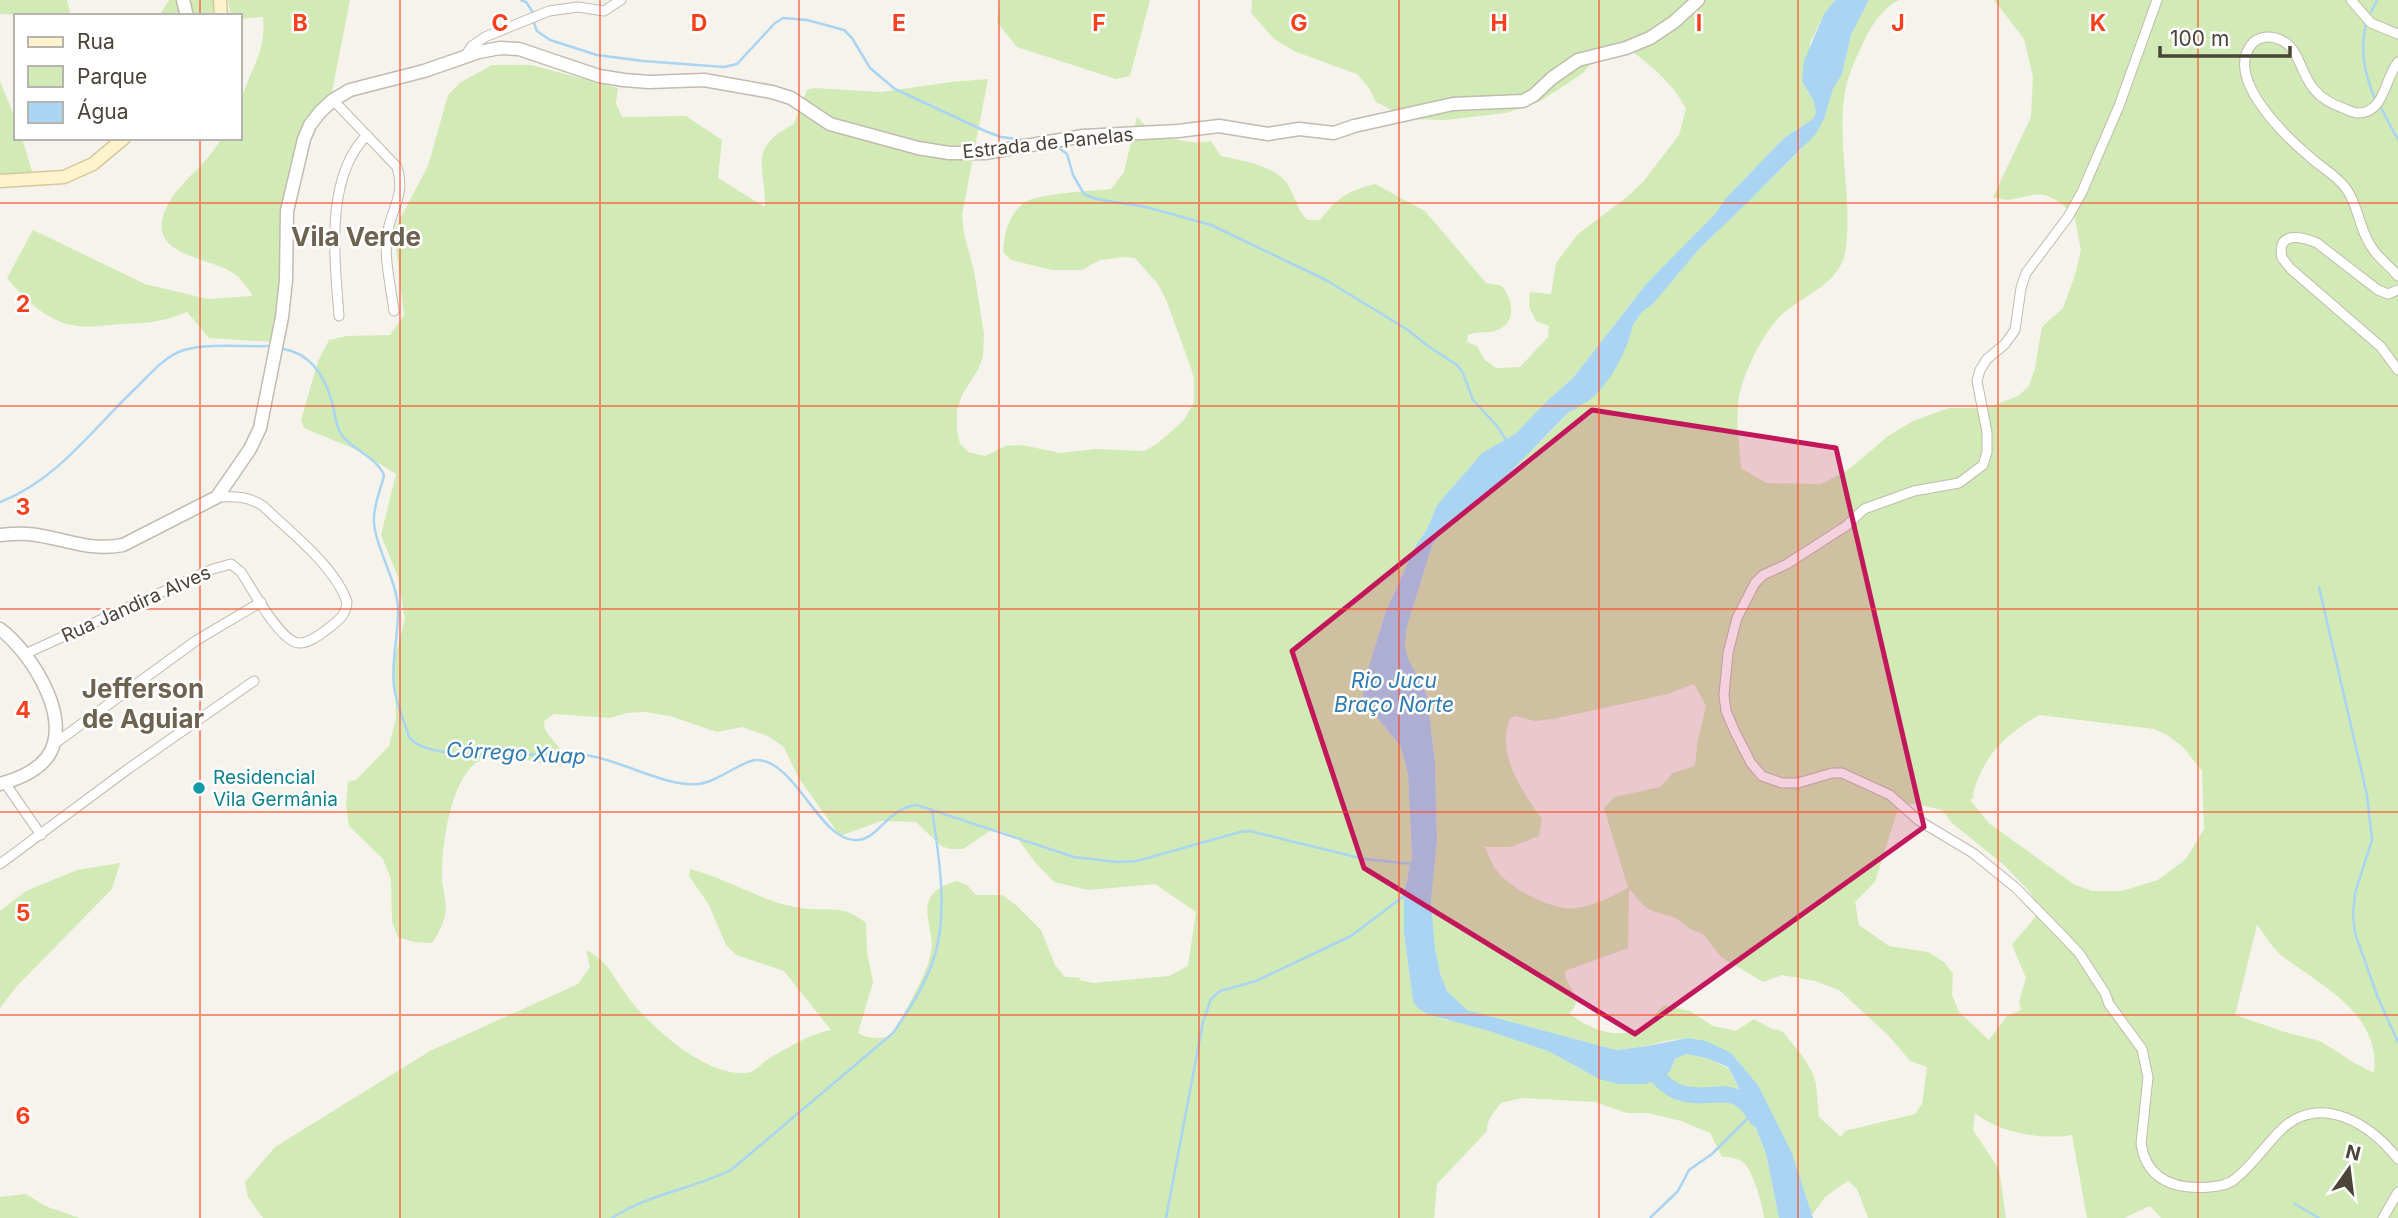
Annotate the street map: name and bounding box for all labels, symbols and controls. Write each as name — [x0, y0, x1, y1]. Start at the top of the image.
text: B — [292, 9, 308, 37]
text: C — [491, 9, 509, 37]
text: D — [691, 9, 707, 37]
text: E — [892, 9, 906, 37]
text: F — [1092, 9, 1106, 37]
text: G — [1290, 9, 1308, 37]
text: H — [1490, 9, 1508, 37]
text: I — [1696, 9, 1702, 37]
text: J — [1891, 9, 1905, 37]
text: K — [2090, 9, 2106, 37]
legend — [14, 14, 242, 140]
scale bar — [2160, 14, 2290, 58]
text: 100 m — [2170, 26, 2229, 51]
text: Rua — [77, 29, 115, 54]
text: Parque — [77, 64, 147, 89]
text: Água — [77, 98, 129, 124]
street label: Estrada de Panelas — [961, 123, 1135, 163]
district label: Vila Verde — [291, 221, 421, 252]
text: 2 — [16, 290, 30, 318]
text: 3 — [16, 493, 30, 521]
street label: Rua Jandira Alves — [58, 561, 214, 647]
water label: Rio Jucu Braço Norte — [1334, 668, 1454, 717]
district label: Jefferson de Aguiar — [82, 673, 205, 734]
text: 4 — [15, 696, 31, 724]
water label: Córrego Xuap — [446, 737, 586, 769]
place label: Residencial Vila Germânia — [213, 766, 338, 811]
marker: Residencial Vila Germânia — [191, 780, 207, 796]
text: 5 — [16, 899, 30, 927]
text: 6 — [16, 1102, 30, 1130]
north arrow — [2314, 1134, 2384, 1204]
text: N — [2343, 1140, 2363, 1166]

